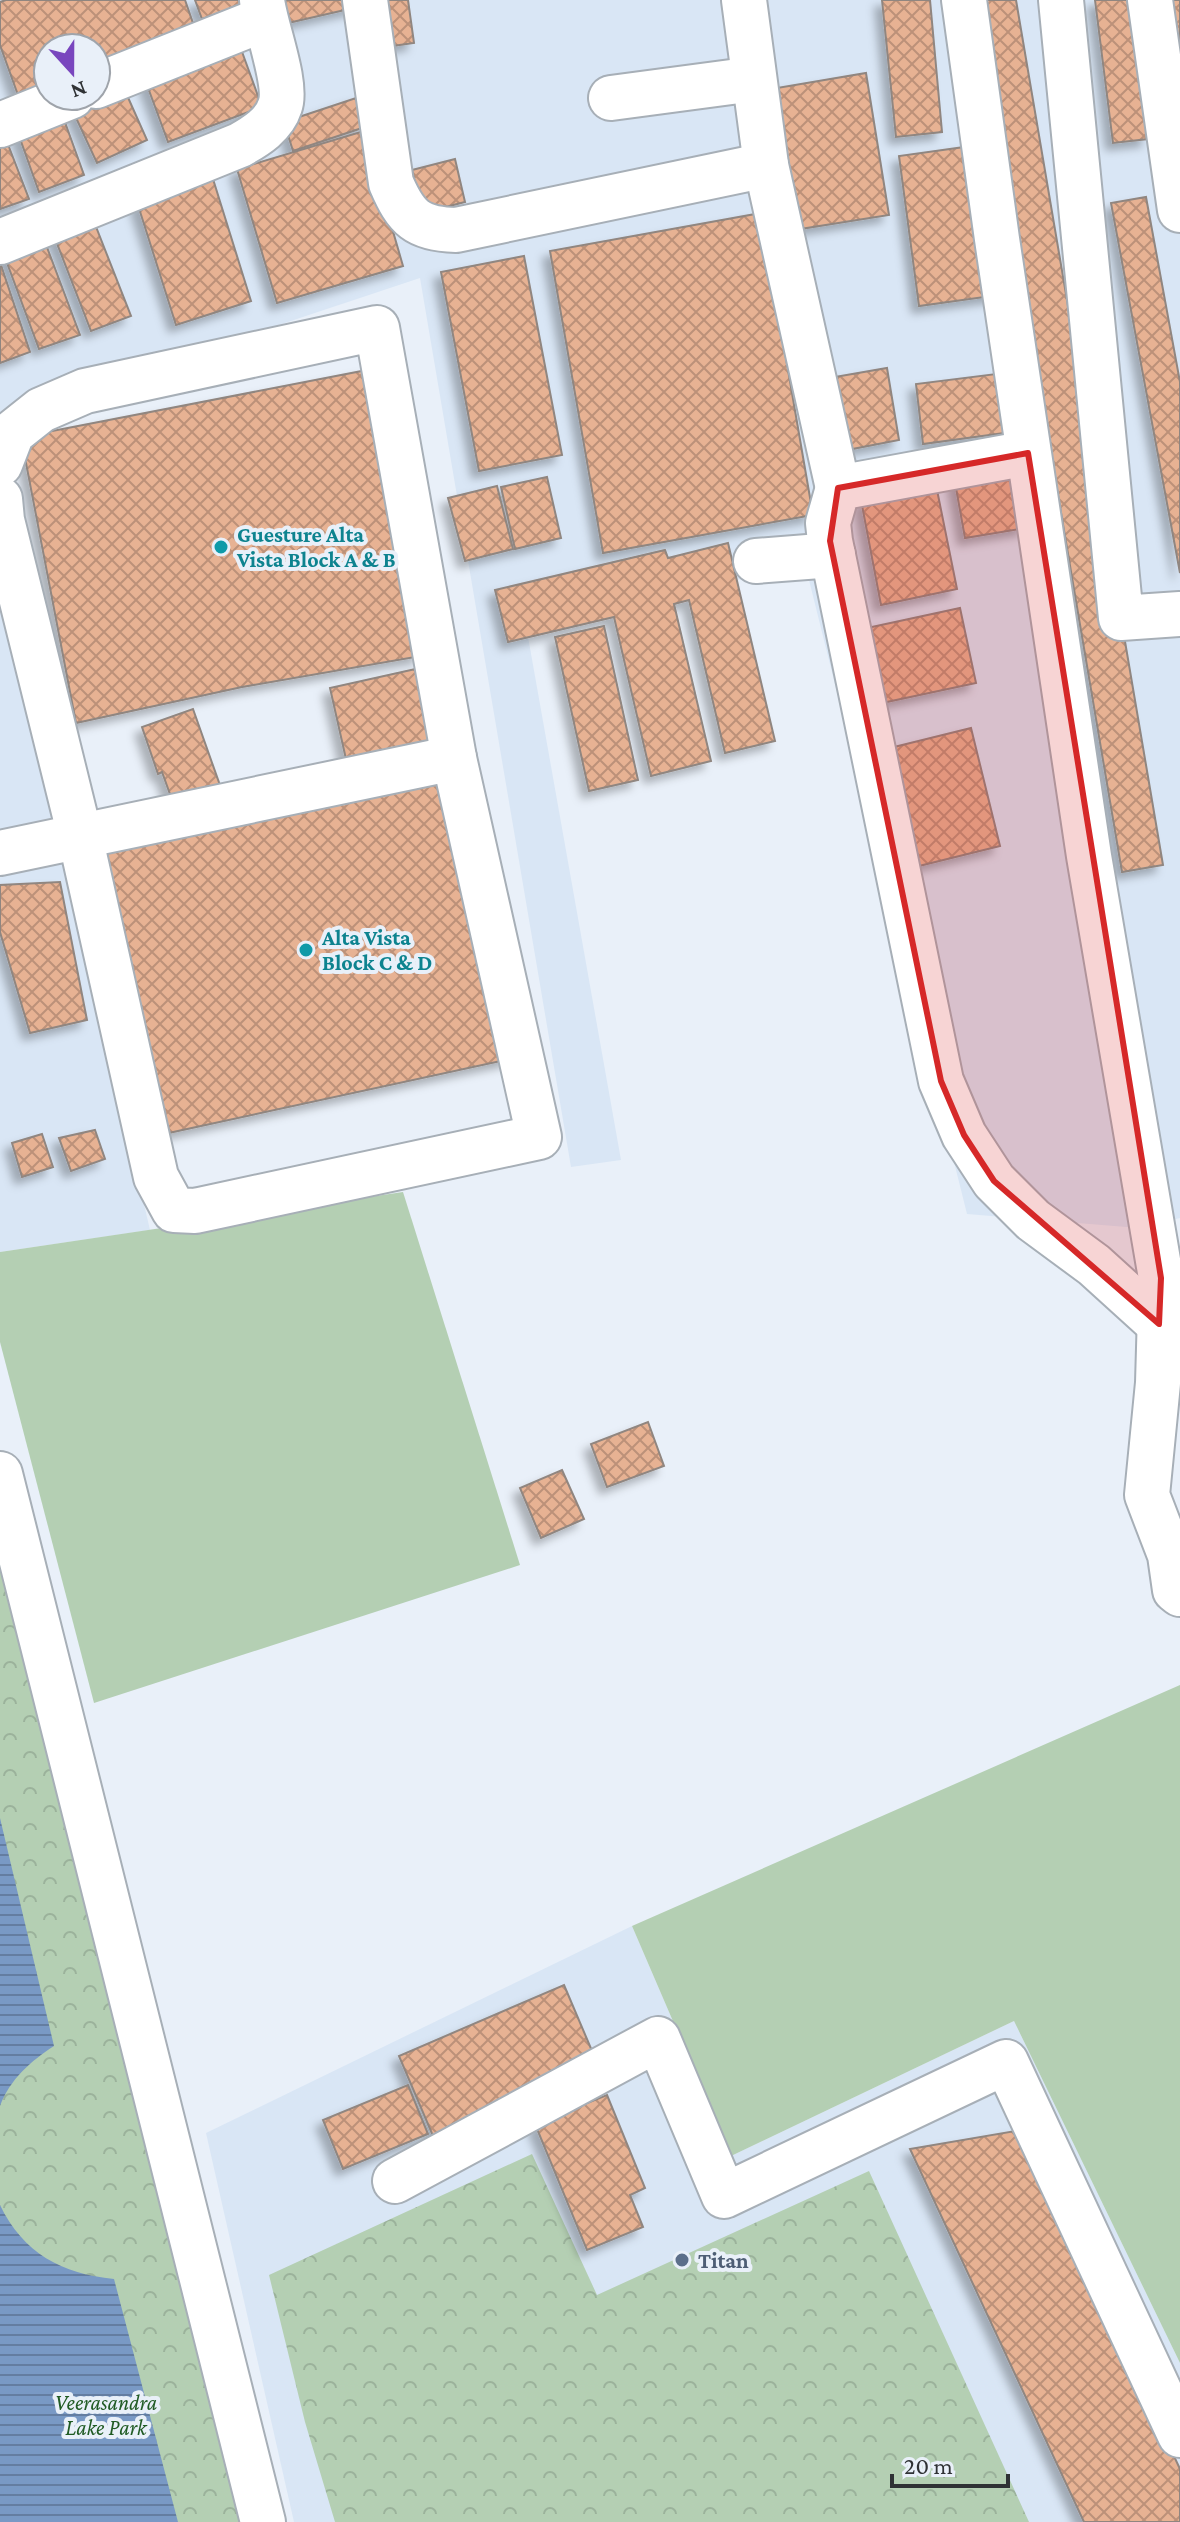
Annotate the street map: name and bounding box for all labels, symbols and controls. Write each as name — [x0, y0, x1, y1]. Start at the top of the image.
north arrow — [32, 32, 112, 112]
text: N — [68, 76, 90, 105]
place label: Guesture Alta Vista Block A & B — [236, 522, 396, 572]
marker: Guesture Alta Vista Block A & B — [212, 538, 230, 556]
place label: Alta Vista Block C & D — [321, 925, 432, 975]
marker: Alta Vista Block C & D — [297, 941, 315, 959]
place label: Titan — [698, 2248, 749, 2273]
marker: Titan — [673, 2251, 691, 2269]
park label: Veerasandra Lake Park — [55, 2390, 157, 2440]
scale bar — [892, 2438, 1008, 2488]
text: 20 m — [904, 2452, 953, 2479]

